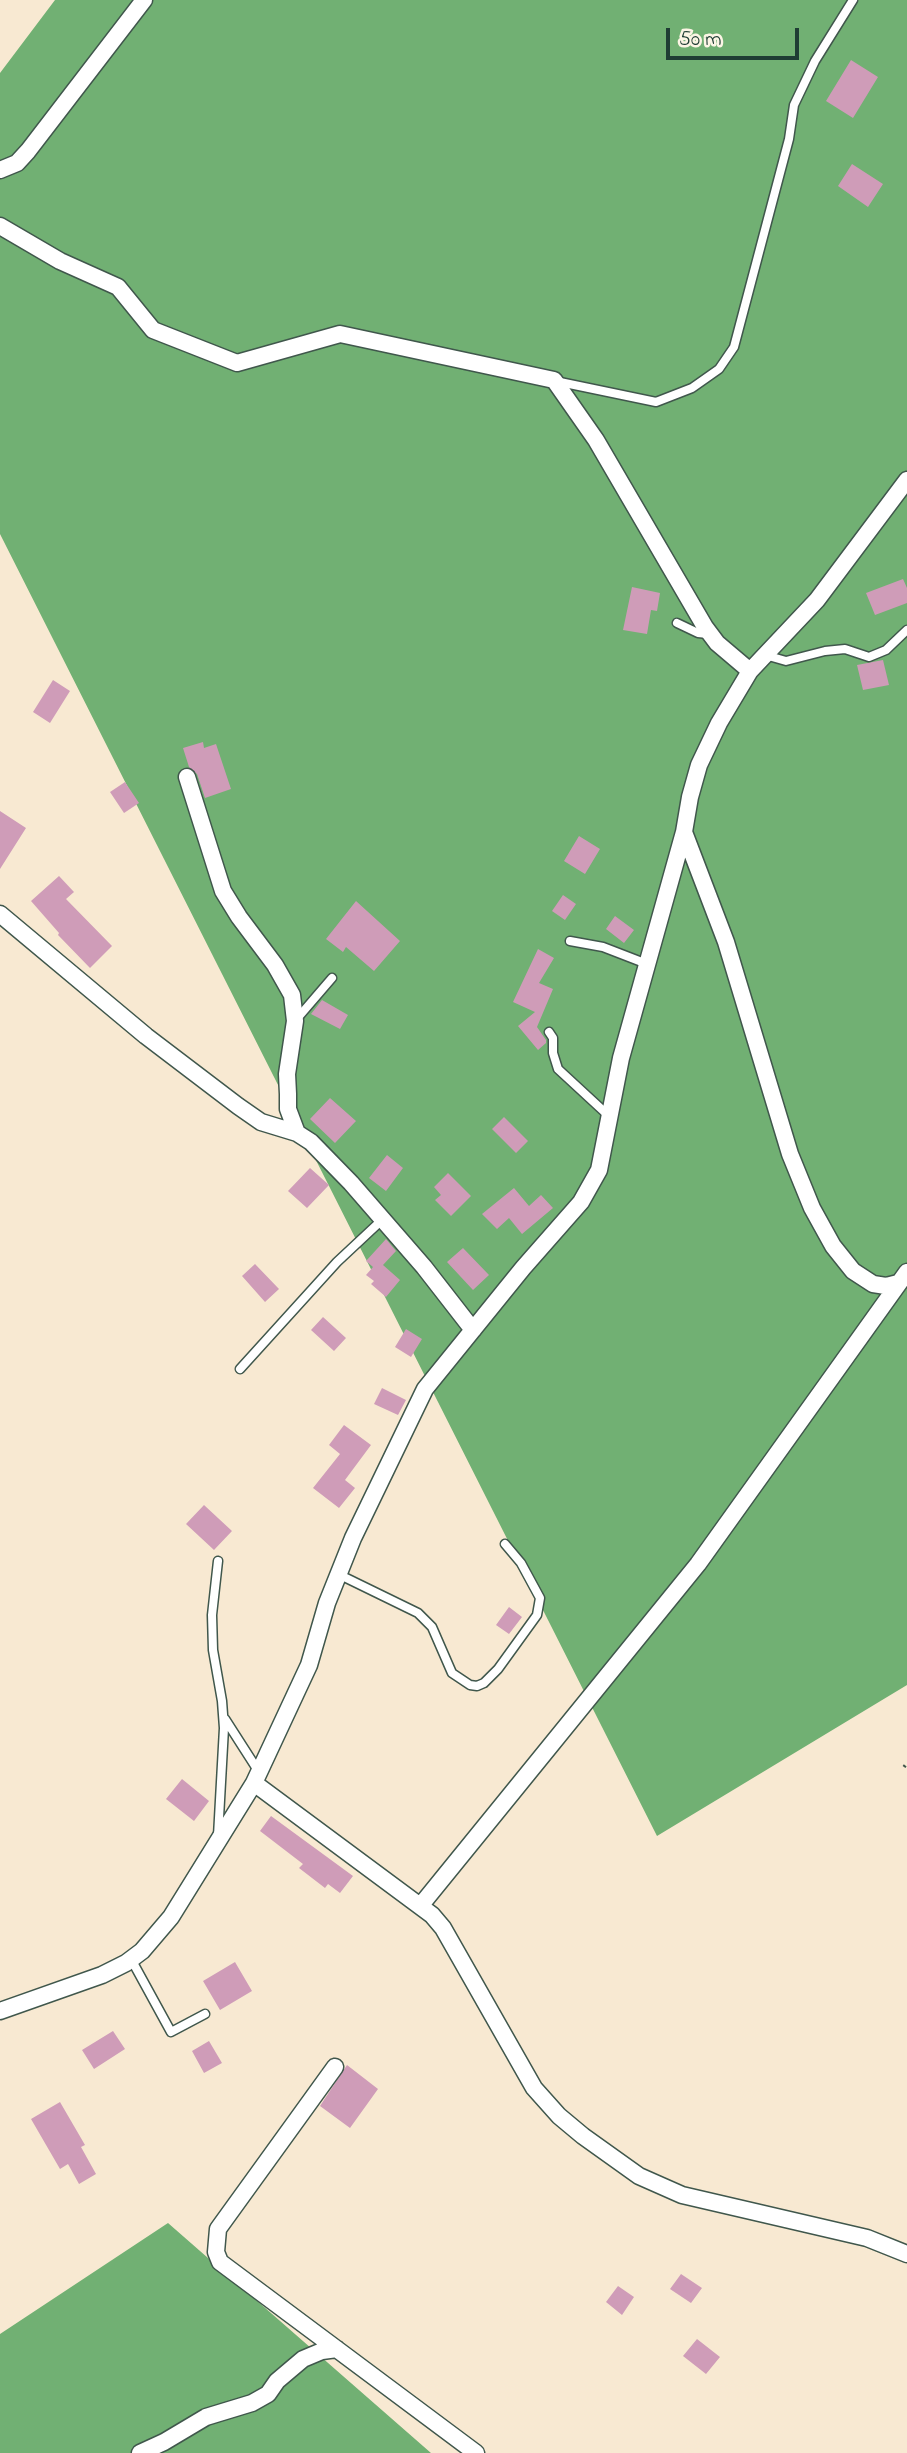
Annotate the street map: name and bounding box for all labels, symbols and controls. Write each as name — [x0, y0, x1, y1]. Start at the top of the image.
scale bar — [669, 14, 802, 58]
text: 50 m — [679, 25, 722, 55]

